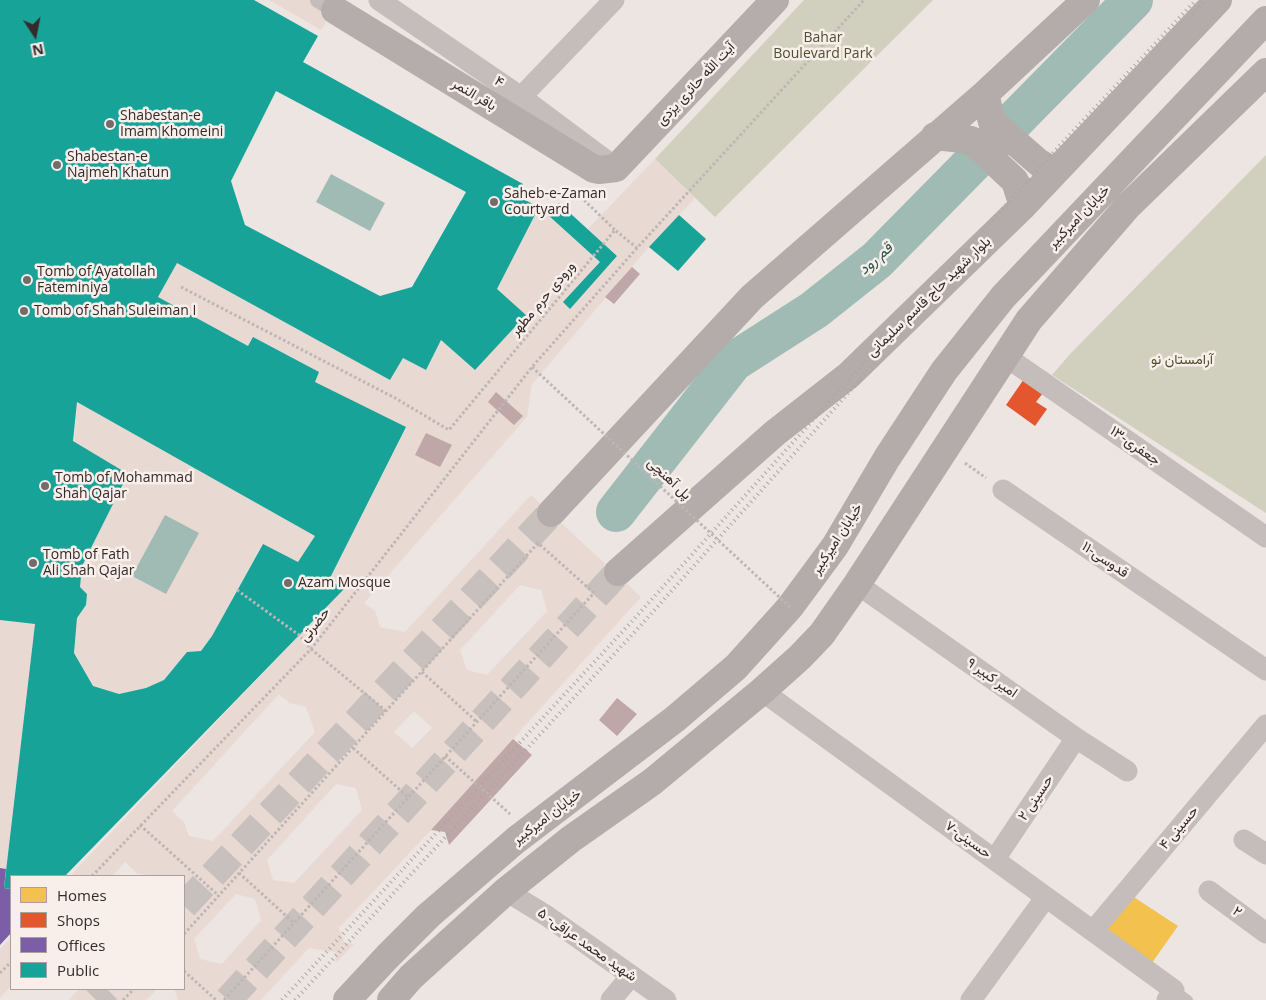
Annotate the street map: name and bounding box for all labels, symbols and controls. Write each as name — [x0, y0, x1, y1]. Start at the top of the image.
north arrow — [10, 10, 60, 60]
park label: Bahar Boulevard Park — [773, 30, 873, 62]
street label: آیت الله‌ حائری‌ یزدی — [653, 39, 739, 129]
text: N — [31, 40, 45, 61]
street label: ۴ — [491, 73, 507, 91]
street label: باقر النمر — [449, 75, 499, 115]
place label: Shabestan-e Imam Khomeini — [120, 108, 223, 140]
marker: Shabestan-e Imam Khomeini — [104, 118, 116, 130]
place label: Shabestan-e Najmeh Khatun — [67, 149, 169, 182]
marker: Shabestan-e Najmeh Khatun — [51, 159, 63, 171]
street label: خیابان امیرکبیر — [1045, 182, 1113, 252]
place label: Saheb-e-Zaman Courtyard — [504, 186, 606, 218]
marker: Saheb-e-Zaman Courtyard — [488, 196, 500, 208]
street label: بلوار شهید حاج قاسم سلیمانی — [864, 233, 994, 361]
water label: قم رود — [855, 239, 897, 279]
street label: ورودی حرم مطهر — [507, 258, 579, 340]
place label: Tomb of Ayatollah Fateminiya — [37, 264, 156, 296]
marker: Tomb of Ayatollah Fateminiya — [21, 274, 33, 286]
place label: Tomb of Shah Suleiman I — [34, 303, 196, 319]
marker: Tomb of Shah Suleiman I — [18, 305, 30, 317]
park label: آرامستان نو — [1151, 352, 1213, 368]
street label: جعفری-۱۳ — [1107, 423, 1163, 469]
street label: پل آهنچی — [643, 454, 695, 504]
place label: Tomb of Mohammad Shah Qajar — [55, 470, 193, 502]
marker: Tomb of Mohammad Shah Qajar — [39, 480, 51, 492]
street label: خیابان امیرکبیر — [808, 500, 866, 578]
street label: قدوسی-۱۱ — [1078, 538, 1132, 582]
place label: Tomb of Fath Ali Shah Qajar — [43, 547, 135, 580]
marker: Tomb of Fath Ali Shah Qajar — [27, 557, 39, 569]
place label: Azam Mosque — [298, 575, 390, 591]
marker: Azam Mosque — [282, 577, 294, 589]
street label: حضرتی — [296, 604, 334, 646]
street label: امیر کبیر ۹ — [964, 655, 1020, 701]
street label: حسینی ۲ — [1015, 772, 1057, 824]
street label: خیابان امیرکبیر — [509, 786, 585, 848]
street label: حسینی ۴ — [1156, 803, 1202, 853]
street label: حسینی-۷ — [942, 818, 994, 862]
legend — [10, 875, 185, 990]
text: Homes — [57, 885, 107, 905]
street label: ۲ — [1229, 903, 1245, 921]
street label: شهید محمد عراقی- ۵ — [534, 905, 640, 985]
text: Shops — [57, 910, 100, 930]
text: Offices — [57, 935, 105, 955]
text: Public — [57, 960, 99, 980]

